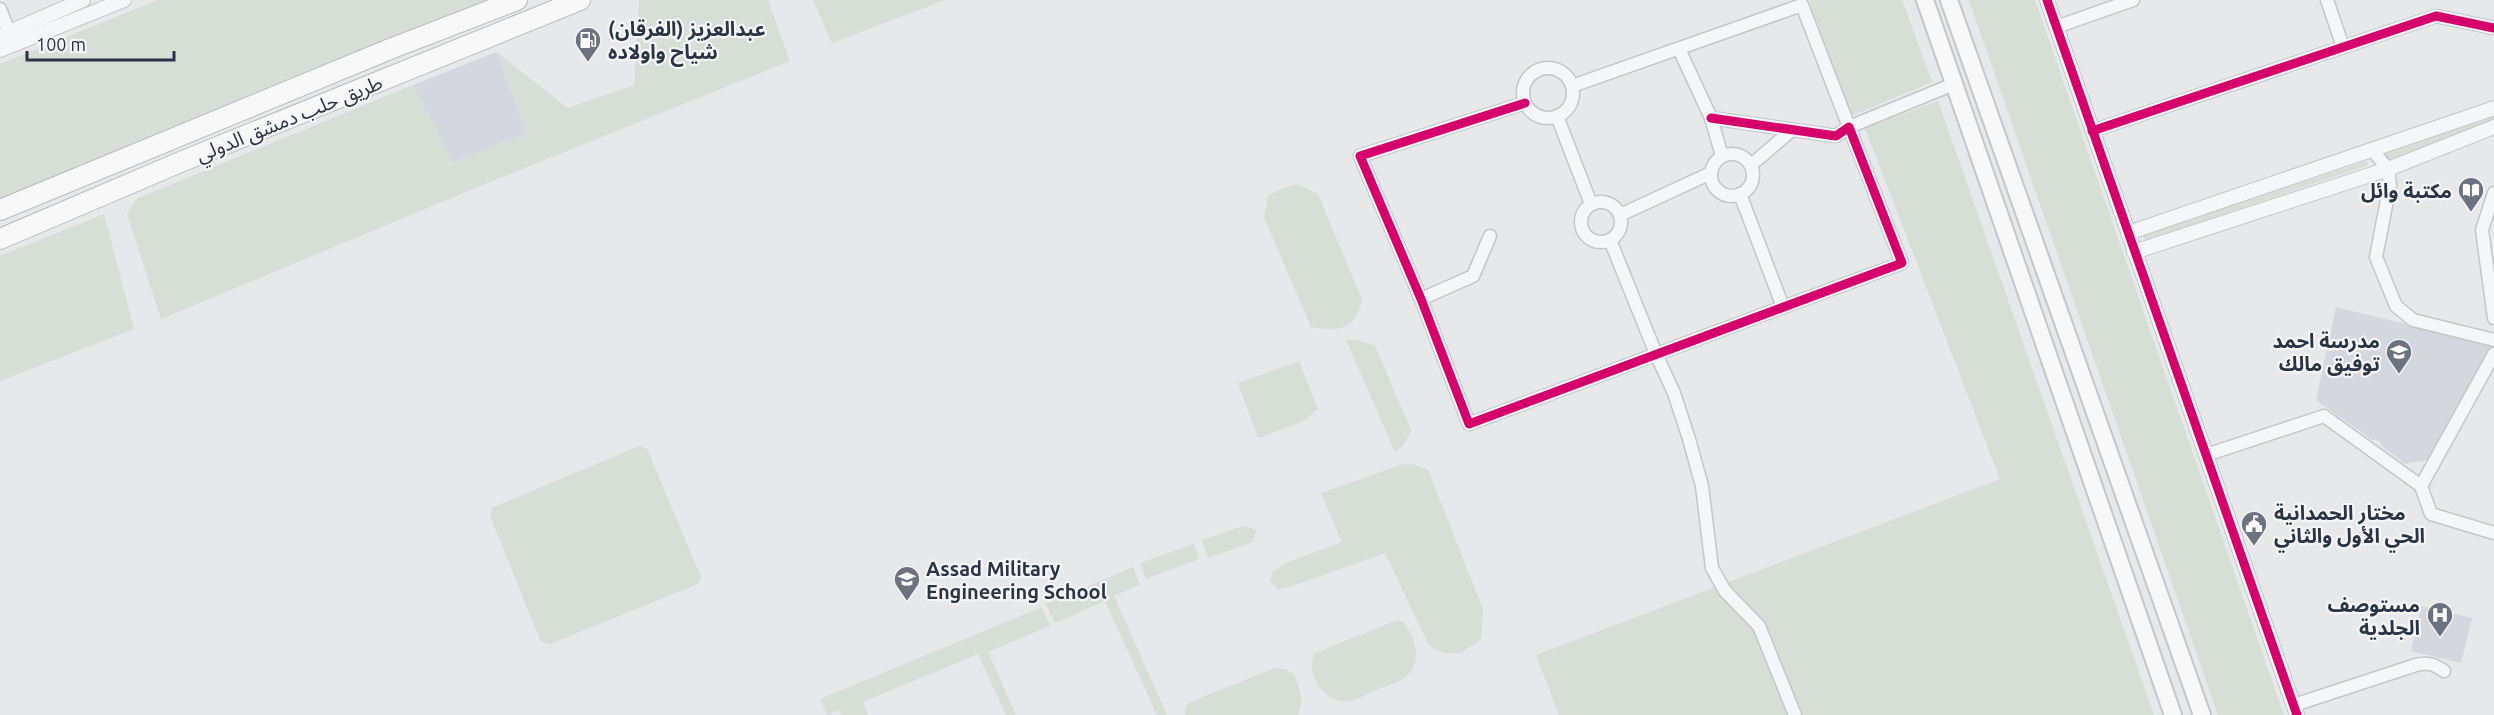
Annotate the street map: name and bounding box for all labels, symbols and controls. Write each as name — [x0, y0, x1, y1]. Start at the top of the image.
place label: (الفرقان) عبدالعزيز شياح واولاده — [608, 17, 766, 67]
scale bar — [27, 24, 174, 62]
fuel station icon: (الفرقان) عبدالعزيز شياح واولاده — [573, 25, 603, 63]
text: 100 m — [36, 34, 86, 54]
street label: طريق حلب دمشق الدولي — [192, 70, 387, 170]
library icon: مكتبة وائل — [2456, 175, 2486, 213]
place label: مكتبة وائل — [2361, 179, 2452, 203]
place label: مدرسة احمد توفيق مالك — [2273, 329, 2380, 376]
school or university icon: مدرسة احمد توفيق مالك — [2384, 337, 2414, 375]
place label: مختار الحمدانية الحي الأول والثاني — [2274, 501, 2425, 552]
public building icon: مختار الحمدانية الحي الأول والثاني — [2239, 509, 2269, 547]
place label: Assad Military Engineering School — [926, 557, 1107, 603]
school or university icon: Assad Military Engineering School — [892, 564, 922, 602]
place label: مستوصف الجلدية — [2328, 593, 2420, 640]
hospital icon: مستوصف الجلدية — [2425, 600, 2455, 638]

